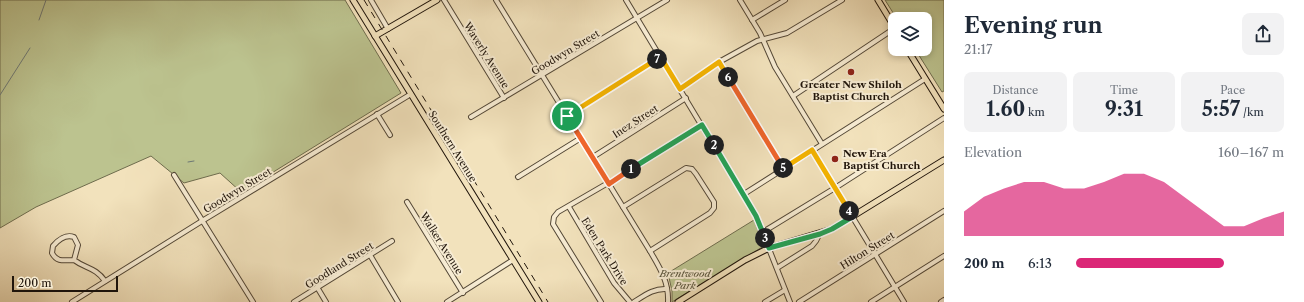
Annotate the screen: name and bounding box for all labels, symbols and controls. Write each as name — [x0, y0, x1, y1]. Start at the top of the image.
map controls — [888, 12, 932, 56]
button: layers — [888, 12, 932, 56]
text: Evening run — [964, 12, 1103, 39]
button: share — [1242, 13, 1284, 55]
street label: Waverly Avenue — [460, 19, 512, 91]
street label: Goodwyn Street — [529, 27, 602, 78]
text: 21:17 — [964, 41, 992, 57]
pin: 7 — [647, 49, 667, 69]
text: 7 — [654, 52, 660, 66]
pin: 6 — [718, 67, 738, 87]
marker: Greater New Shiloh Baptist Church — [846, 67, 856, 77]
text: 6 — [725, 70, 731, 84]
place label: Greater New Shiloh Baptist Church — [800, 78, 902, 103]
text: Distance — [993, 83, 1038, 97]
text: Time — [1110, 83, 1138, 97]
text: Pace — [1220, 83, 1245, 97]
text: 1.60 — [986, 97, 1025, 121]
text: 9:31 — [1105, 97, 1143, 121]
text: 5:57 — [1202, 97, 1240, 121]
pin — [550, 99, 584, 133]
street label: Inez Street — [610, 102, 661, 141]
icon: arrive — [556, 105, 578, 127]
text: km — [1025, 105, 1045, 119]
text: /km — [1240, 105, 1264, 119]
street label: Southern Avenue — [425, 108, 480, 185]
pin: 2 — [704, 135, 724, 155]
text: 2 — [711, 138, 717, 152]
text: Elevation — [964, 144, 1022, 160]
text: 160–167 m — [1218, 144, 1284, 160]
place label: New Era Baptist Church — [843, 147, 920, 172]
marker: New Era Baptist Church — [830, 154, 840, 164]
pin: 5 — [773, 158, 793, 178]
pin: 1 — [621, 159, 641, 179]
text: 5 — [780, 161, 786, 175]
text: 1 — [629, 162, 633, 176]
street label: Goodwyn Street — [201, 165, 274, 216]
pin: 4 — [839, 201, 859, 221]
text: 4 — [846, 204, 852, 218]
street label: Walker Avenue — [417, 209, 466, 277]
street label: Eden Park Drive — [578, 215, 631, 288]
pin: 3 — [755, 228, 775, 248]
street label: Hilton Street — [838, 228, 897, 272]
text: 3 — [762, 231, 768, 245]
street label: Goodland Street — [303, 239, 376, 292]
text: 200 m — [964, 255, 1004, 271]
text: 6:13 — [1028, 255, 1052, 271]
park label: Brentwood Park — [658, 267, 712, 292]
scale bar — [12, 274, 118, 293]
text: 200 m — [18, 276, 51, 290]

